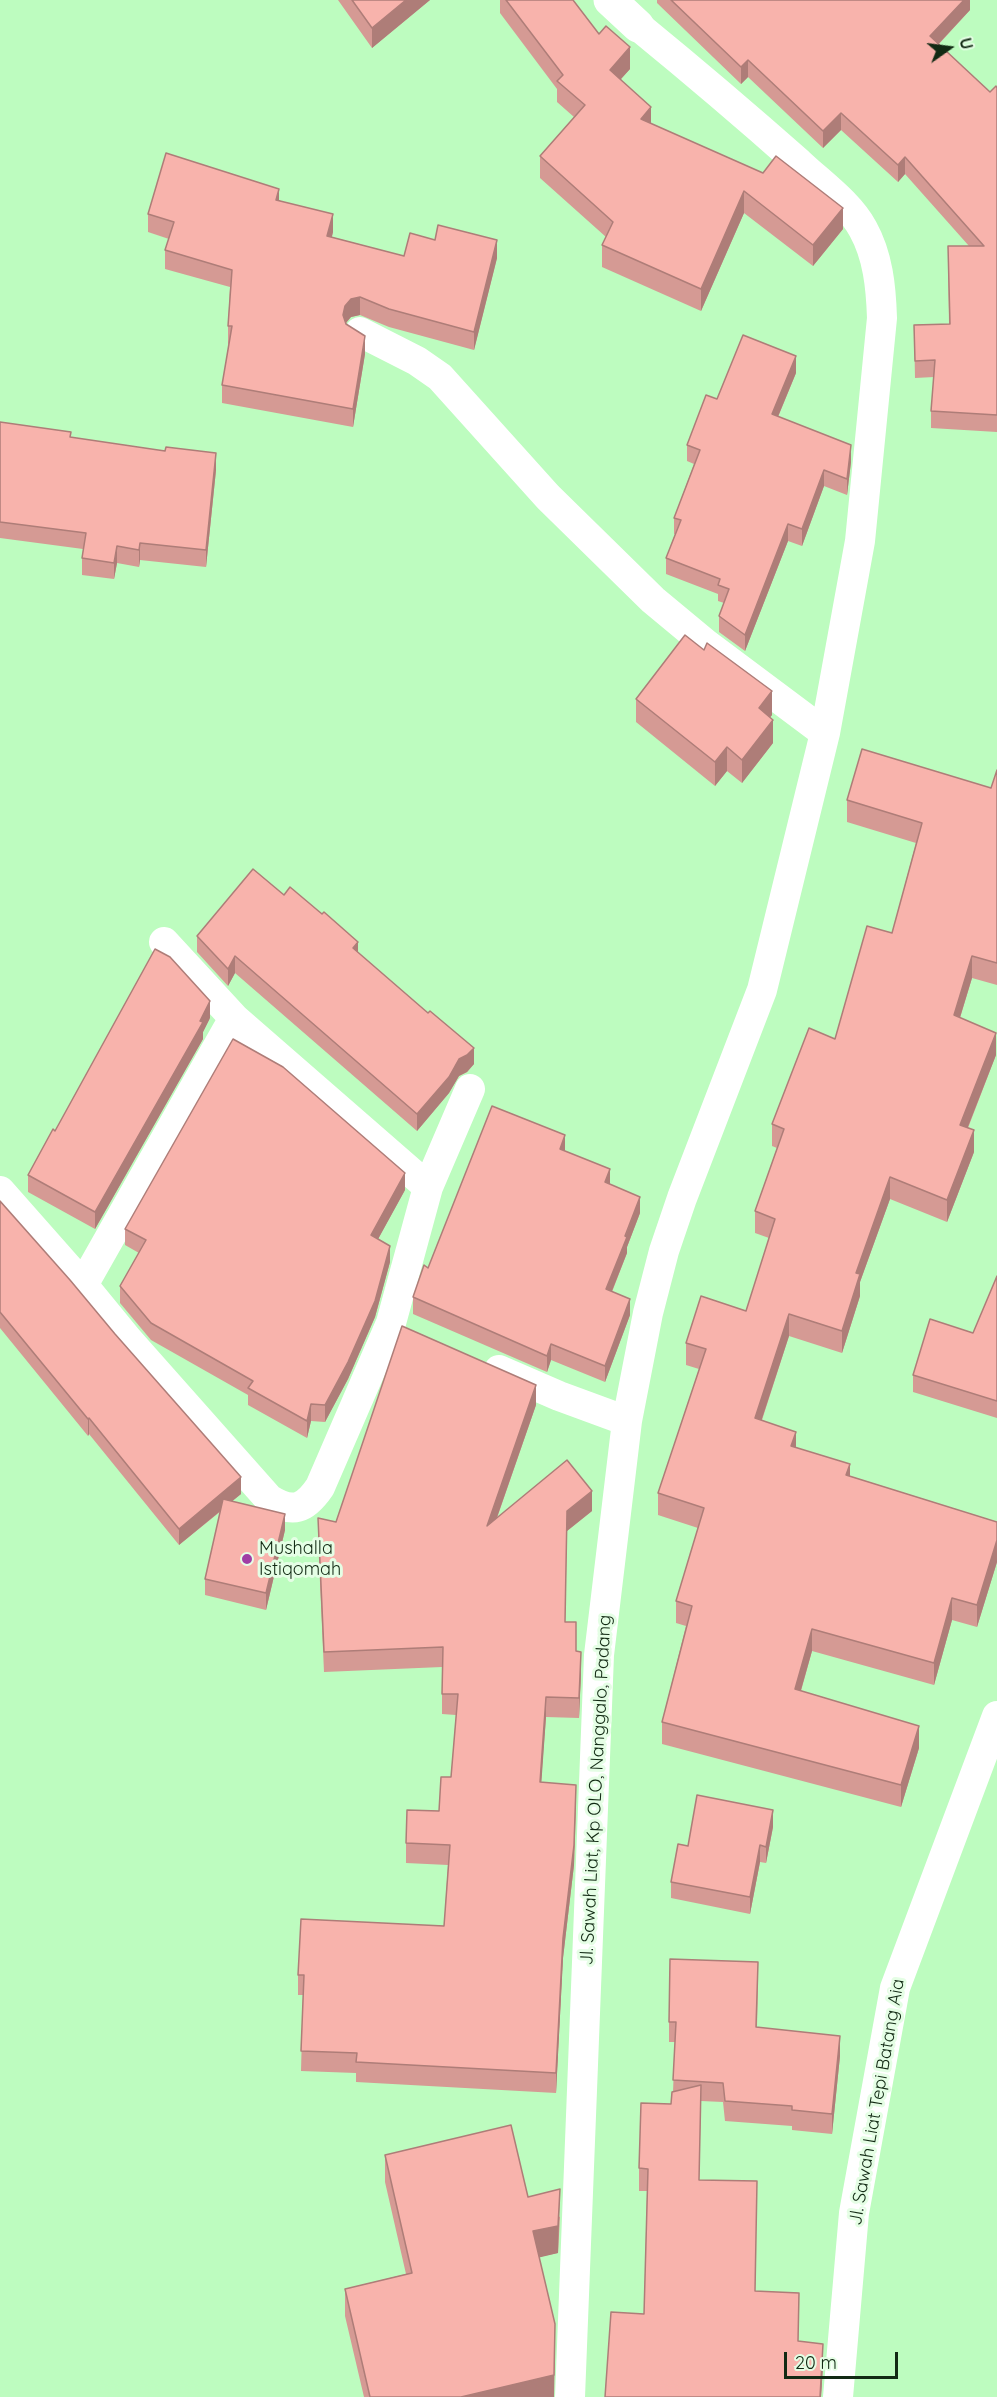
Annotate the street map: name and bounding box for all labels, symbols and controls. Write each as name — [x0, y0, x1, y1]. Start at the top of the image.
north arrow — [919, 18, 979, 78]
text: U — [955, 36, 978, 52]
place label: Mushalla Istiqomah — [259, 1538, 341, 1580]
marker: Mushalla Istiqomah — [240, 1552, 254, 1566]
street label: Jl. Sawah Liat, Kp OLO, Nanggalo, Padang — [576, 1614, 616, 1966]
street label: Jl. Sawah Liat Tepi Batang Aia — [845, 1977, 909, 2227]
scale bar — [787, 2340, 901, 2378]
text: 20 m — [795, 2351, 837, 2374]

